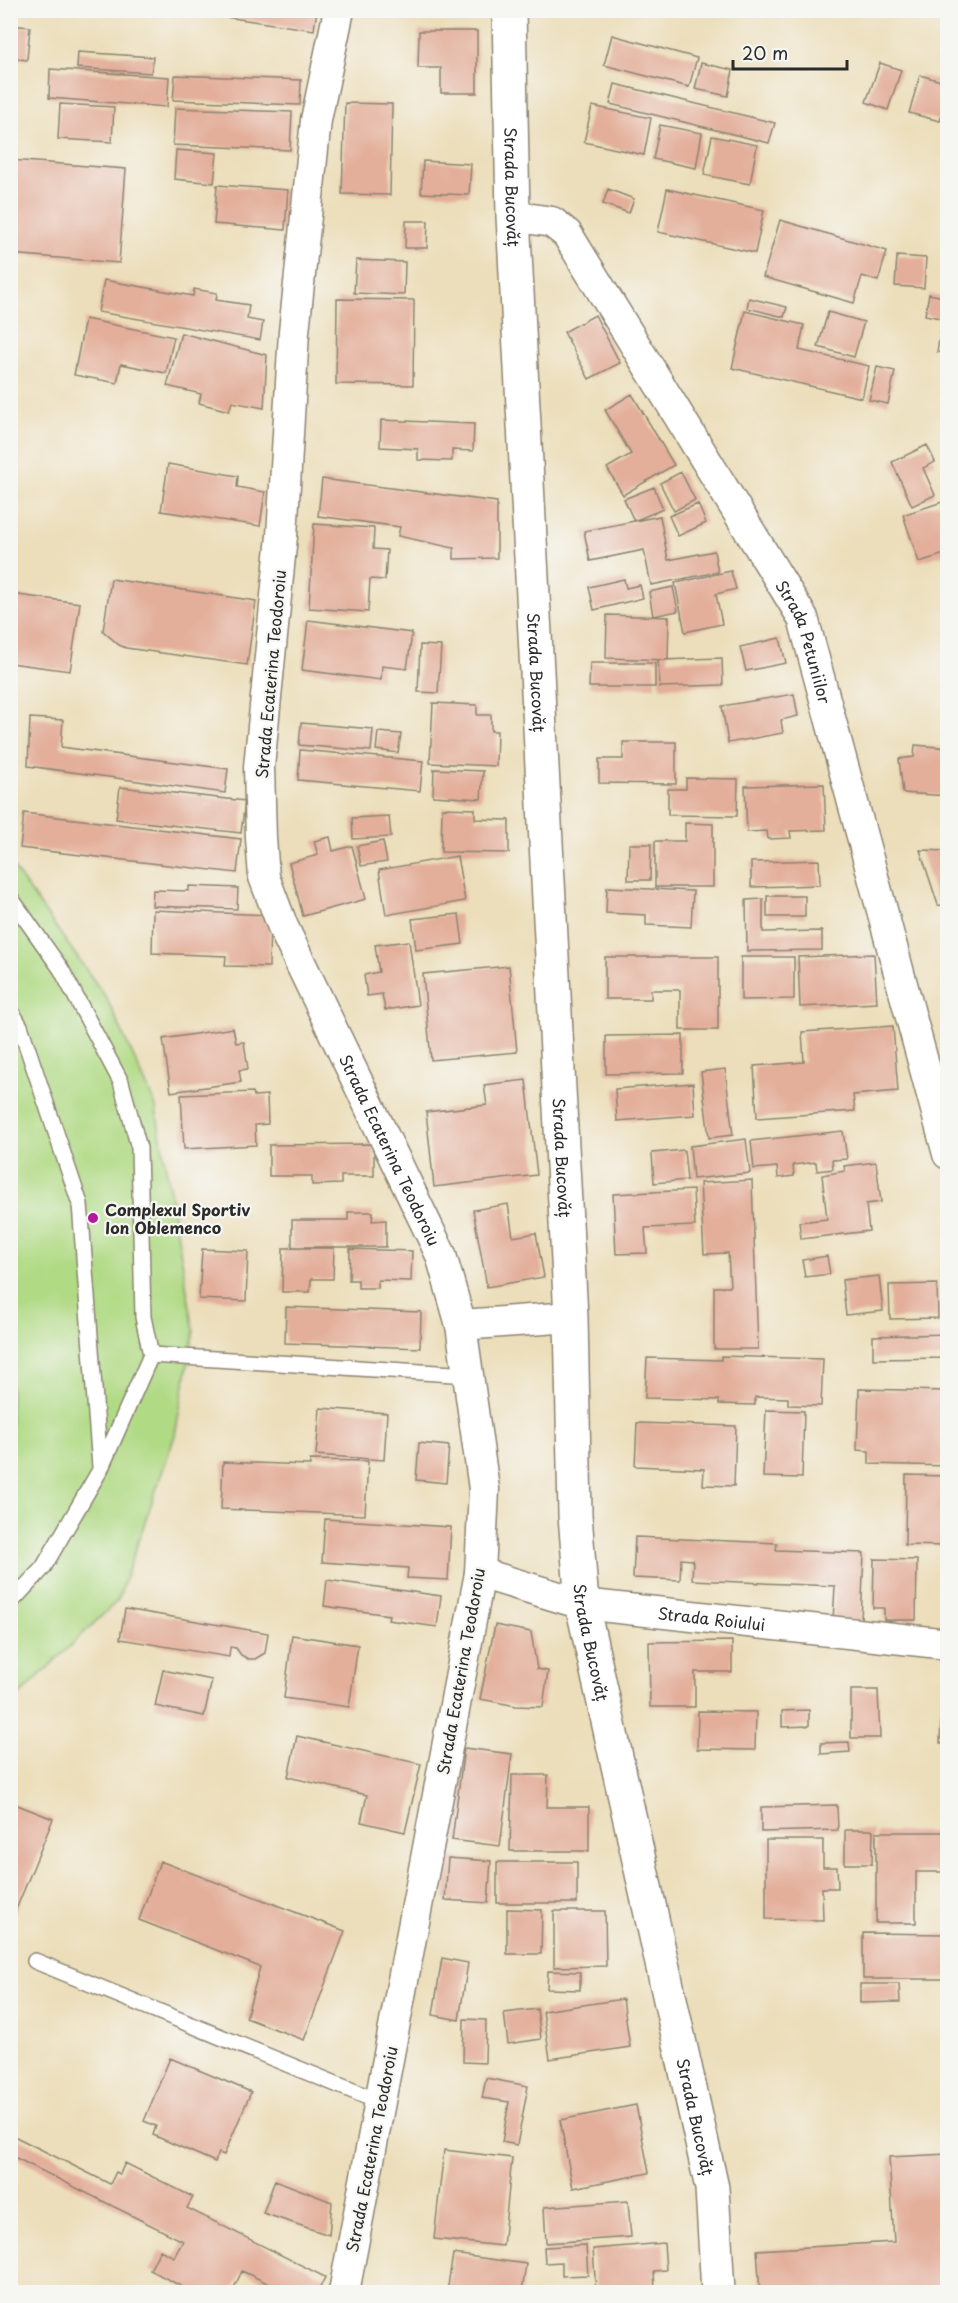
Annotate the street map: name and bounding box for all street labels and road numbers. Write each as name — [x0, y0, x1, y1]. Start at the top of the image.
street label: Strada Bucovăț — [499, 127, 527, 248]
street label: Strada Ecaterina Teodoroiu — [249, 569, 291, 779]
street label: Strada Petuniilor — [770, 575, 838, 707]
street label: Strada Bucovăț — [522, 612, 552, 733]
street label: Strada Ecaterina Teodoroiu — [334, 1050, 447, 1250]
street label: Strada Bucovăț — [547, 1097, 578, 1219]
street label: Strada Ecaterina Teodoroiu — [430, 1566, 490, 1776]
street label: Strada Bucovăț — [568, 1582, 615, 1704]
street label: Strada Roiului — [657, 1600, 767, 1636]
street label: Strada Ecaterina Teodoroiu — [339, 2044, 403, 2254]
street label: Strada Bucovăț — [671, 2056, 721, 2178]

